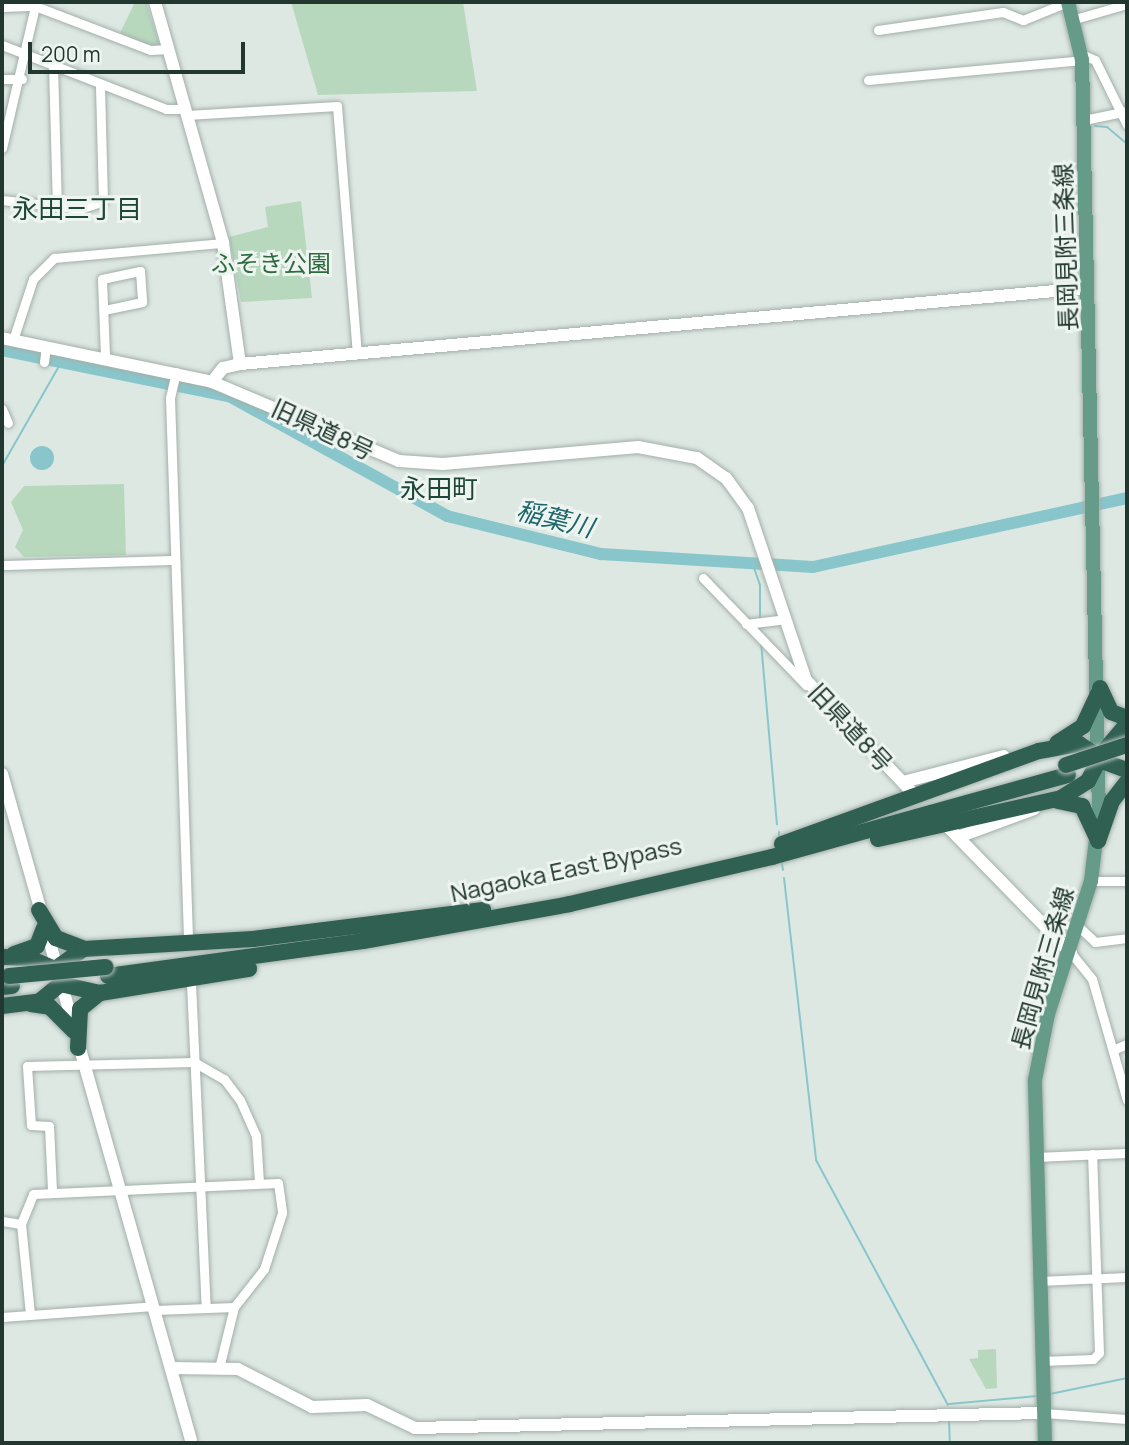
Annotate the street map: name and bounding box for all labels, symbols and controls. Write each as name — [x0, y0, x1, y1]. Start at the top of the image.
scale bar — [32, 28, 248, 72]
text: 200 m — [41, 40, 101, 68]
street label: 長岡見附三条線 — [1048, 163, 1082, 331]
district label: 永田三丁目 — [12, 193, 142, 225]
park label: ふそき公園 — [211, 249, 331, 277]
street label: 旧県道8号 — [267, 393, 379, 465]
district label: 永田町 — [400, 473, 478, 505]
water label: 稲葉川 — [513, 494, 597, 544]
street label: 旧県道8号 — [803, 677, 899, 777]
street label: Nagaoka East Bypass — [448, 830, 684, 908]
street label: 長岡見附三条線 — [1005, 883, 1079, 1053]

